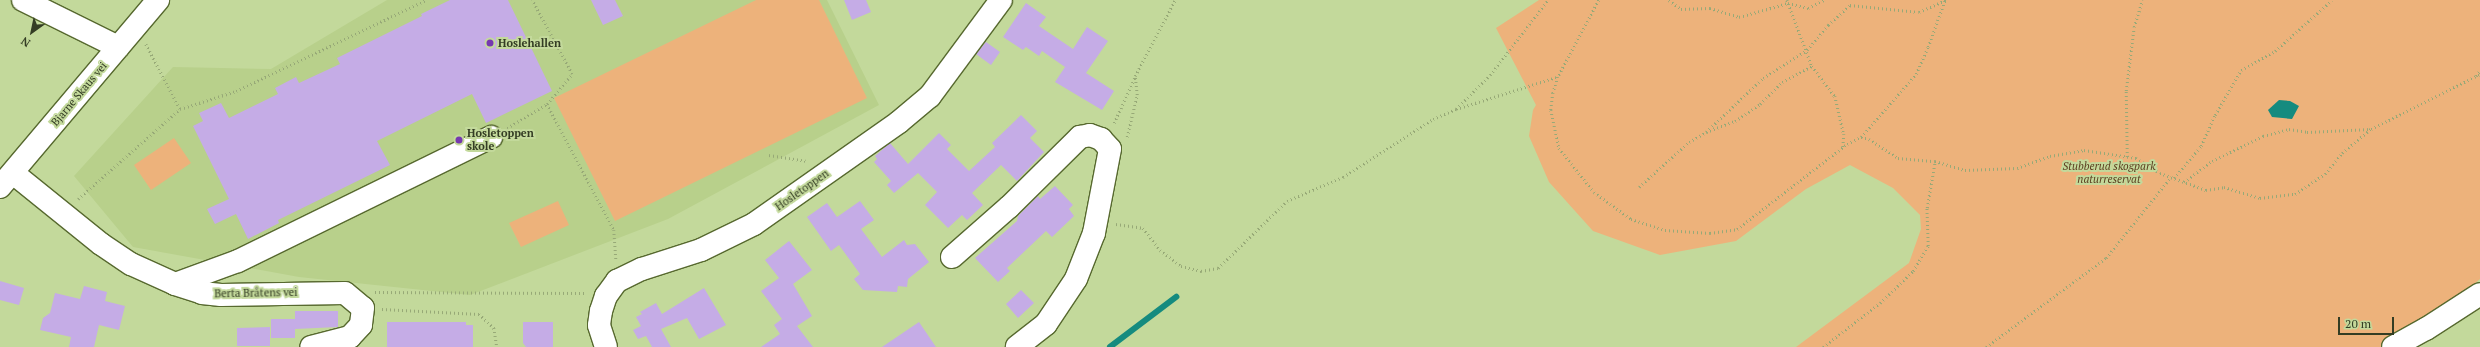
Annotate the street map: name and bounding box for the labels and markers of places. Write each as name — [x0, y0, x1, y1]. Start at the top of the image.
place label: Hoslehallen — [498, 36, 561, 50]
marker: Hoslehallen — [485, 38, 495, 48]
place label: Hosletoppen skole — [467, 127, 534, 153]
marker: Hosletoppen skole — [454, 135, 464, 145]

